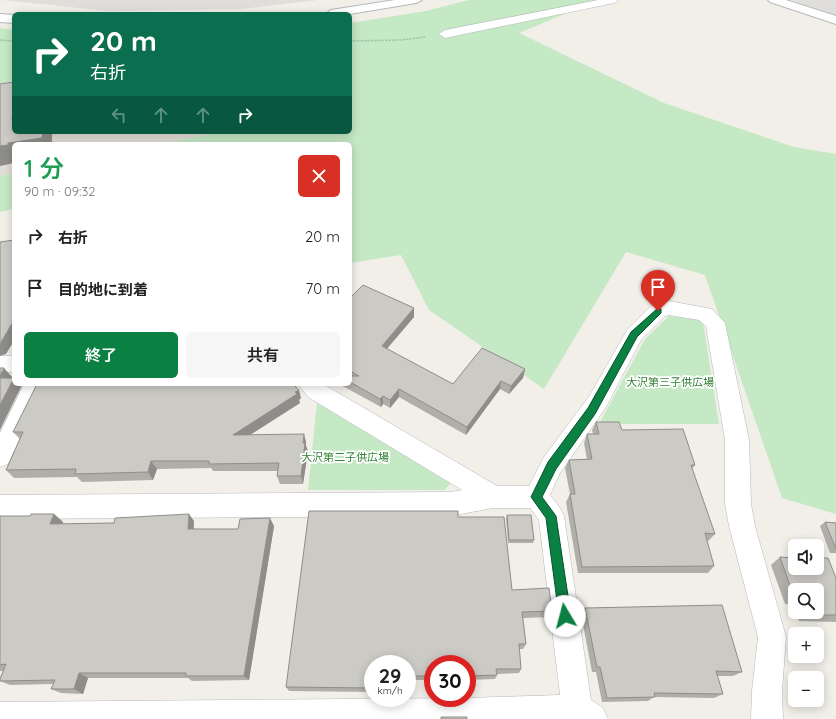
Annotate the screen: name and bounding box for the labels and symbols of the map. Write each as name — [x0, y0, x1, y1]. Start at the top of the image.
pin — [641, 270, 675, 311]
park label: 大沢第三子供広場 — [626, 375, 714, 389]
park label: 大沢第二子供広場 — [301, 450, 389, 464]
position arrow — [544, 595, 586, 637]
speed limit sign: 30 — [424, 655, 476, 707]

